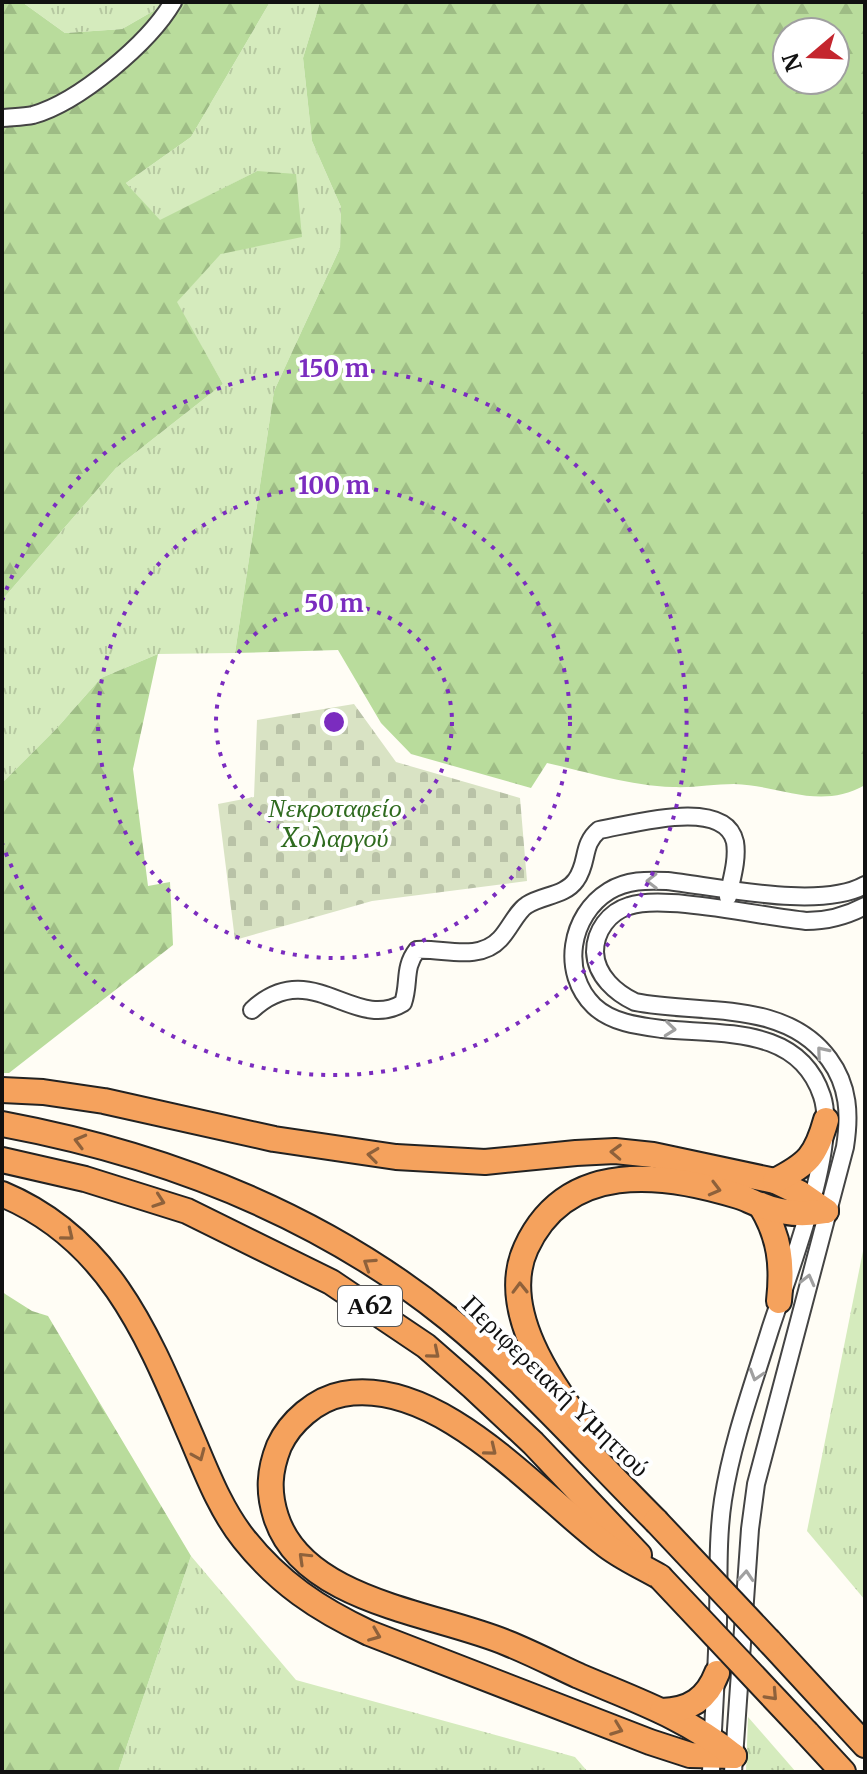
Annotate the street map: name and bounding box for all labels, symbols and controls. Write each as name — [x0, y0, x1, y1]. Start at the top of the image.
north arrow — [771, 16, 851, 96]
text: N — [776, 49, 808, 75]
text: 150 m — [299, 353, 369, 384]
text: 100 m — [298, 470, 370, 501]
text: 50 m — [304, 588, 364, 619]
centre of rings — [320, 708, 348, 736]
park label: Νεκροταφείο Χολαργού — [267, 791, 402, 854]
one-way arrow — [645, 872, 658, 890]
one-way arrow — [664, 1021, 677, 1038]
one-way arrow — [817, 1046, 832, 1061]
one-way arrow — [73, 1133, 87, 1150]
one-way arrow — [609, 1144, 622, 1161]
one-way arrow — [367, 1146, 380, 1163]
one-way arrow — [707, 1180, 721, 1197]
one-way arrow — [151, 1191, 165, 1208]
one-way arrow — [59, 1225, 73, 1240]
one-way arrow — [364, 1258, 378, 1273]
one-way arrow — [799, 1274, 816, 1288]
one-way arrow — [512, 1281, 529, 1294]
road number: Α62 — [338, 1286, 402, 1326]
street label: Περιφερειακή Υμηττού — [456, 1288, 657, 1484]
one-way arrow — [425, 1343, 439, 1358]
one-way arrow — [749, 1368, 765, 1381]
one-way arrow — [482, 1441, 497, 1455]
one-way arrow — [189, 1447, 205, 1462]
one-way arrow — [299, 1552, 313, 1567]
one-way arrow — [737, 1569, 754, 1582]
one-way arrow — [367, 1625, 381, 1642]
one-way arrow — [762, 1686, 777, 1700]
one-way arrow — [610, 1719, 624, 1736]

